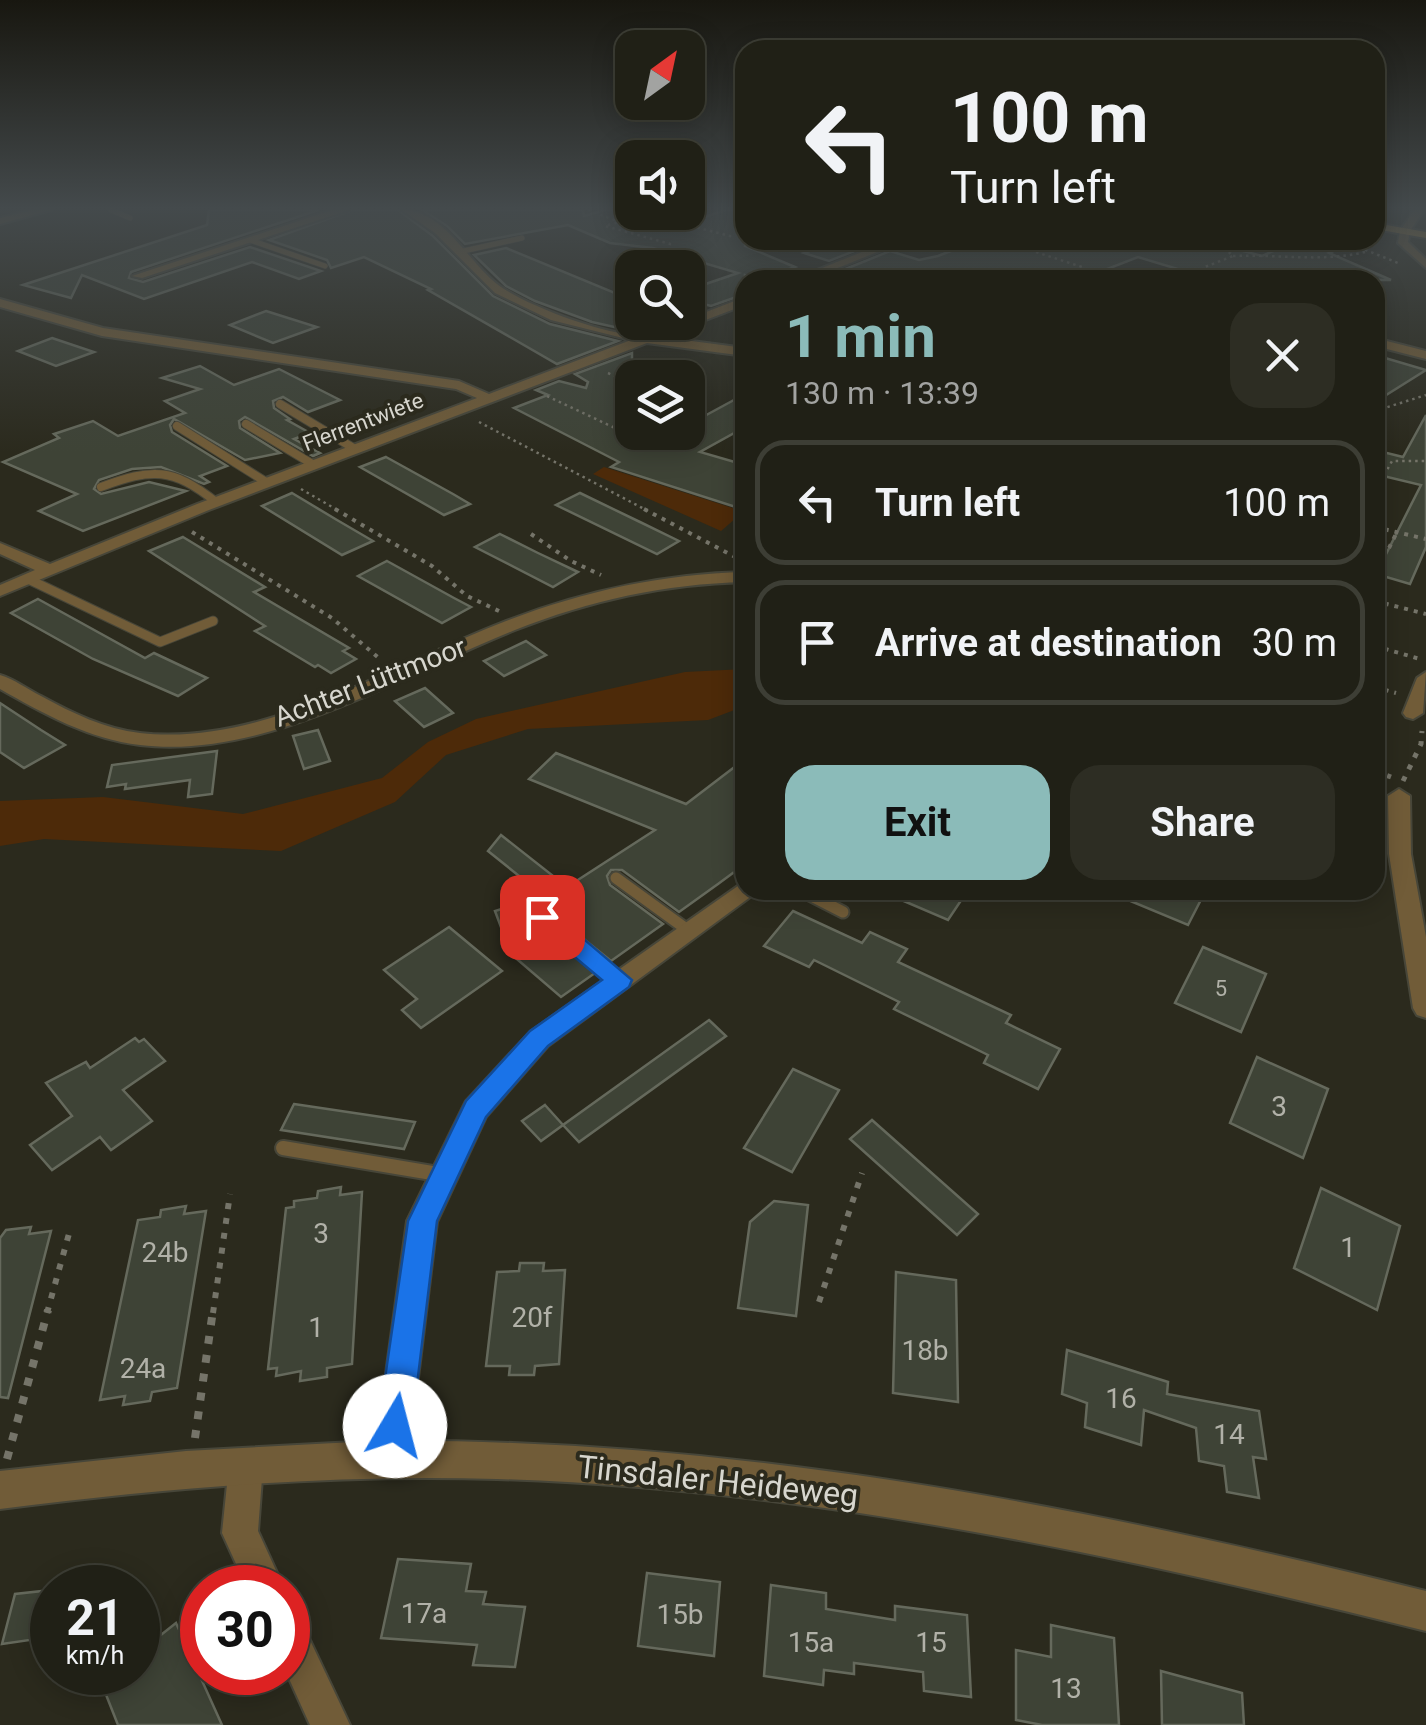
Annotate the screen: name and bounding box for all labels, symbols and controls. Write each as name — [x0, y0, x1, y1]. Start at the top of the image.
north arrow — [615, 30, 705, 120]
map controls — [615, 30, 705, 450]
text: 100 m — [950, 77, 1149, 159]
icon: left — [785, 80, 915, 210]
button: sound — [615, 140, 705, 230]
text: Turn left — [950, 161, 1116, 214]
button: search — [615, 250, 705, 340]
text: 1 min — [785, 301, 936, 372]
button: close — [1230, 303, 1335, 408]
button: layers — [615, 360, 705, 450]
text: 130 m · 13:39 — [785, 374, 979, 412]
street label: Flerrentwiete — [299, 388, 427, 456]
icon: left — [790, 475, 845, 530]
text: Turn left — [875, 481, 1020, 525]
text: 100 m — [1223, 481, 1330, 525]
icon: arrive — [790, 615, 845, 670]
text: Arrive at destination — [875, 621, 1222, 665]
text: 30 m — [1252, 621, 1337, 665]
street label: Achter Lüttmoor — [269, 630, 471, 734]
button: Exit — [785, 765, 1050, 880]
button: Share — [1070, 765, 1335, 880]
pin — [500, 875, 585, 960]
icon: arrive — [515, 890, 570, 945]
house number: 5 — [1215, 976, 1227, 1001]
house number: 3 — [1271, 1090, 1287, 1123]
house number: 3 — [313, 1217, 329, 1250]
house number: 1 — [1340, 1231, 1356, 1264]
house number: 24b — [141, 1236, 189, 1269]
house number: 20f — [511, 1301, 553, 1334]
house number: 1 — [308, 1311, 324, 1344]
house number: 18b — [901, 1334, 949, 1367]
house number: 24a — [120, 1352, 166, 1385]
position arrow — [343, 1374, 447, 1478]
house number: 16 — [1105, 1382, 1137, 1415]
house number: 14 — [1213, 1418, 1245, 1451]
street label: Tinsdaler Heideweg — [576, 1447, 860, 1515]
speed limit sign: 30 — [180, 1565, 310, 1695]
text: 21 — [66, 1589, 124, 1647]
house number: 17a — [401, 1597, 447, 1630]
house number: 15b — [656, 1598, 704, 1631]
house number: 15a — [788, 1626, 834, 1659]
house number: 15 — [915, 1626, 947, 1659]
text: km/h — [66, 1641, 124, 1670]
house number: 13 — [1050, 1672, 1082, 1705]

